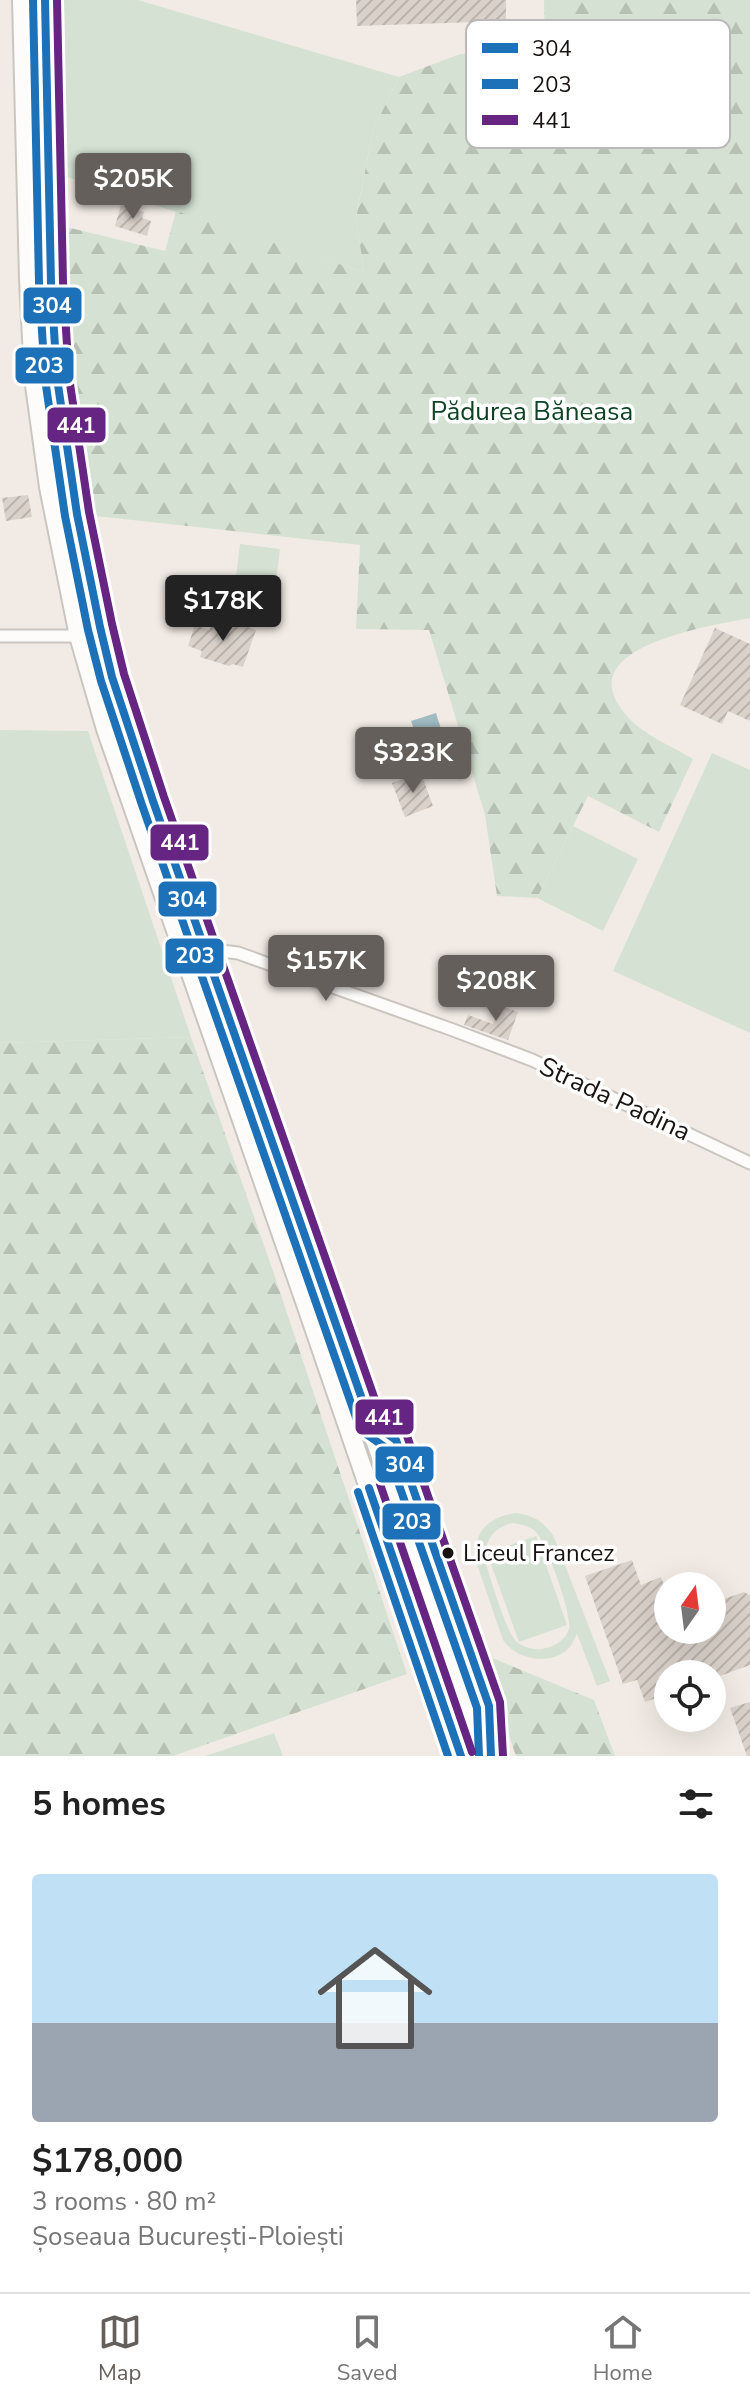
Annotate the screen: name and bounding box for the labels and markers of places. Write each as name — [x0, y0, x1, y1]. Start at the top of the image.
pin: $205K — [77, 153, 189, 221]
pin: $178K — [167, 575, 279, 643]
pin: $323K — [357, 727, 469, 795]
pin: $157K — [270, 935, 382, 1003]
pin: $208K — [440, 955, 552, 1023]
place label: Liceul Francez — [463, 1537, 614, 1569]
marker: Liceul Francez — [440, 1545, 456, 1561]

